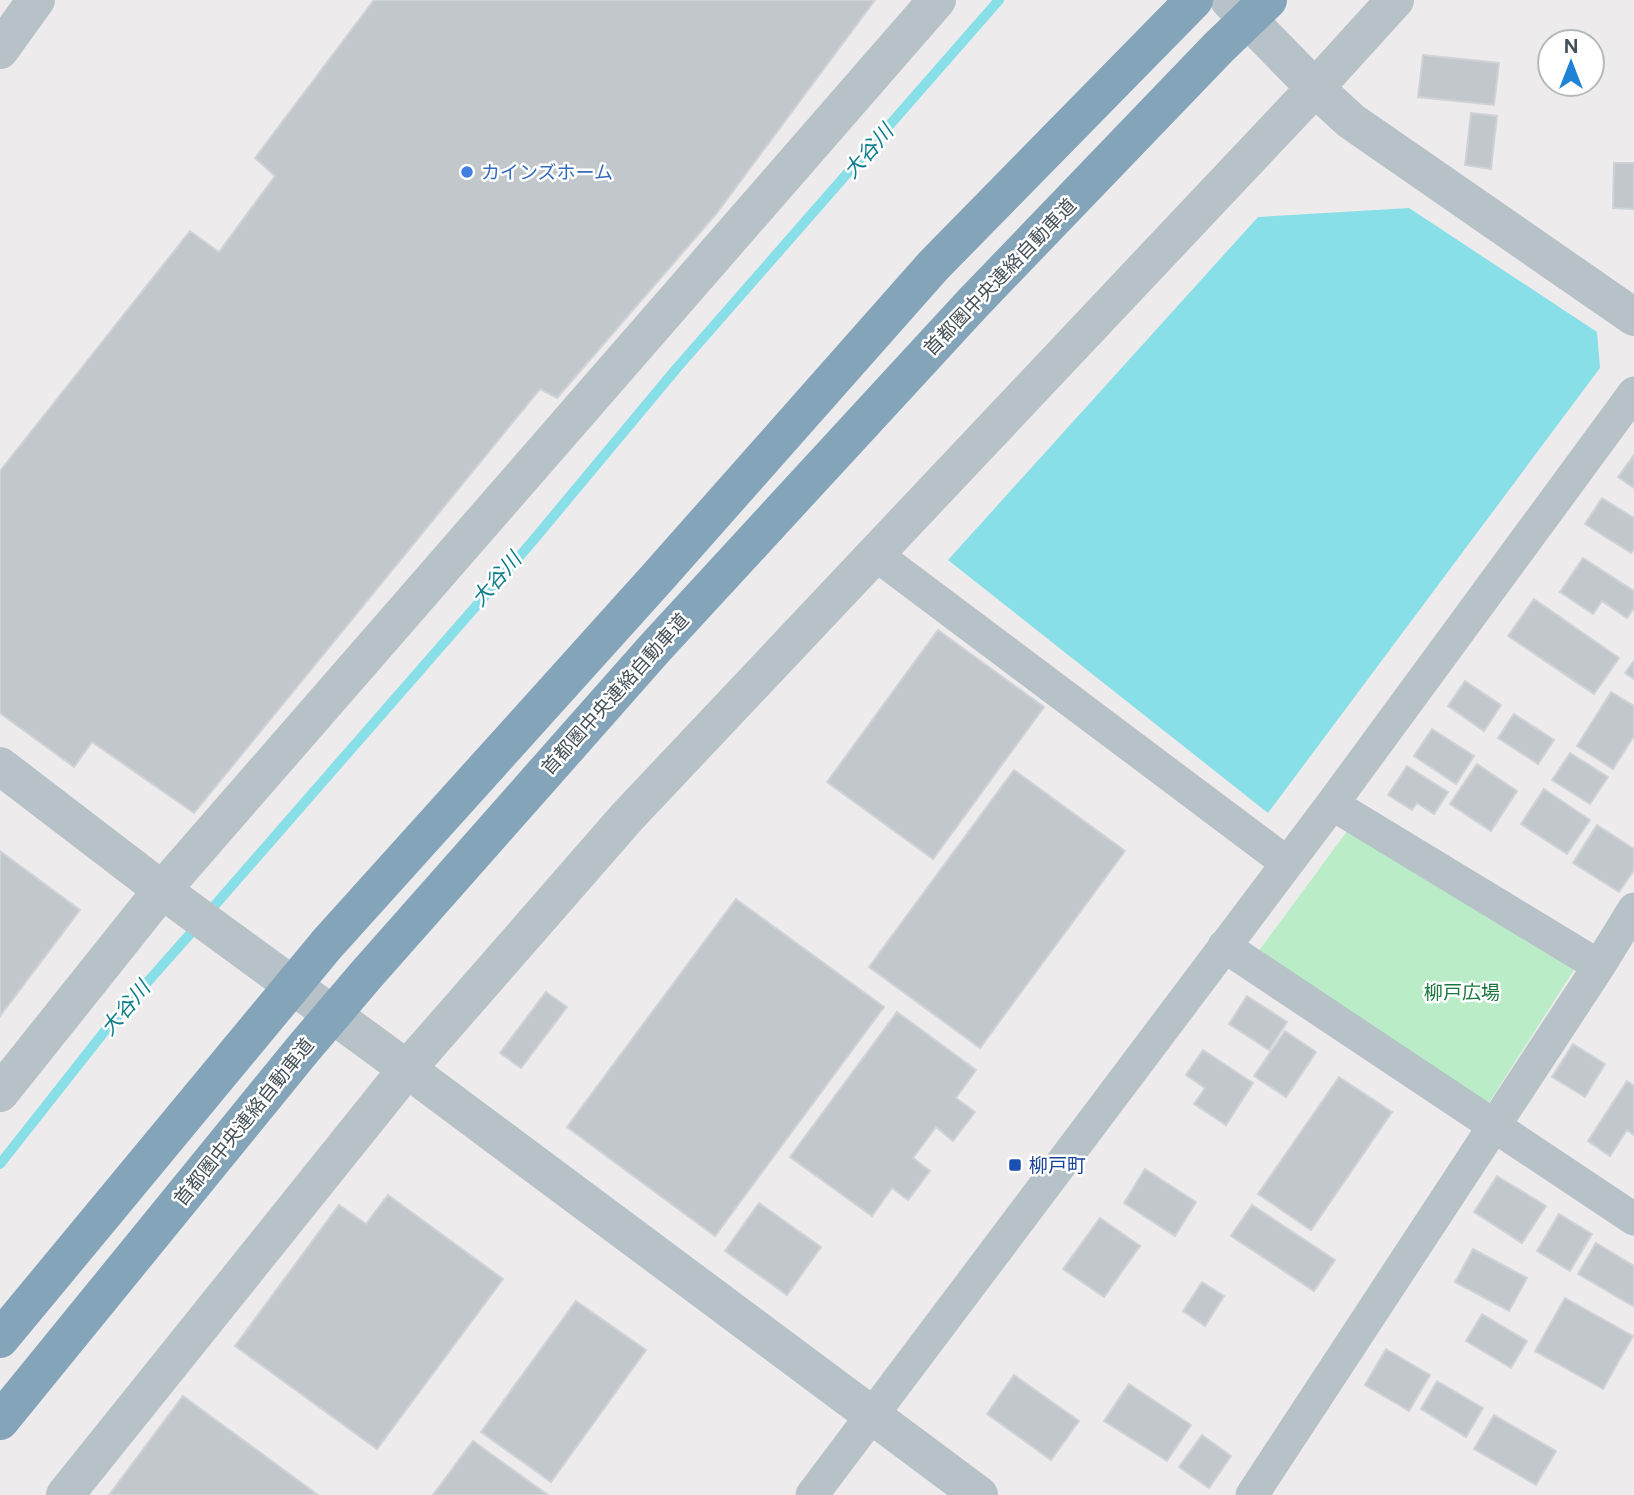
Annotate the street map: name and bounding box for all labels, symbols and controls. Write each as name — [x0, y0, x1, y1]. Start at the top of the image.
north arrow — [1536, 28, 1606, 98]
text: N — [1564, 35, 1578, 58]
water label: 大谷川 — [838, 118, 899, 183]
place label: カインズホーム — [481, 161, 613, 184]
marker: カインズホーム — [459, 164, 475, 180]
street label: 首都圏中央連絡自動車道 — [919, 194, 1081, 360]
water label: 大谷川 — [466, 546, 527, 611]
street label: 首都圏中央連絡自動車道 — [537, 609, 693, 779]
water label: 大谷川 — [95, 974, 156, 1040]
park label: 柳戸広場 — [1424, 981, 1500, 1004]
street label: 首都圏中央連絡自動車道 — [169, 1034, 319, 1210]
place label: 柳戸町 — [1029, 1154, 1086, 1177]
marker: 柳戸町 — [1007, 1157, 1023, 1173]

